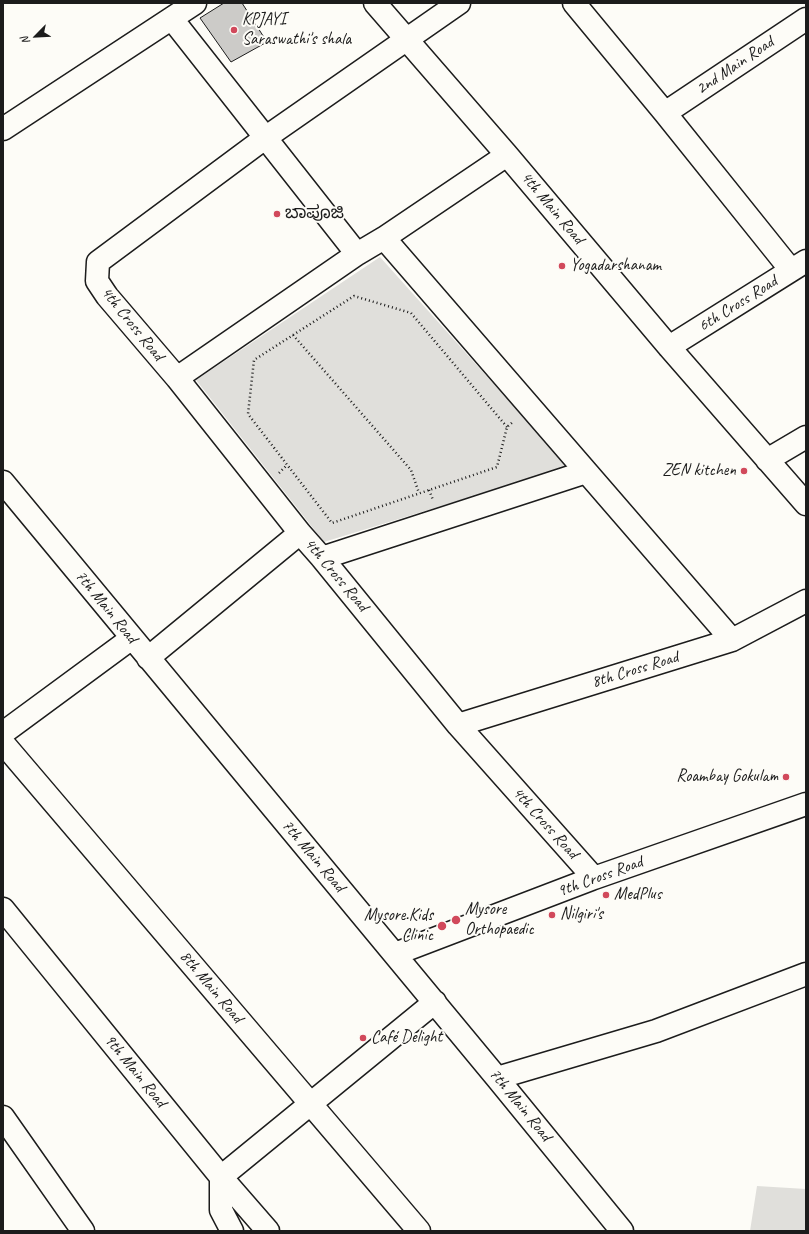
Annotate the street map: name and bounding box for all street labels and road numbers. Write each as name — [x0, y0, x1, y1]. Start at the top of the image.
street label: 2nd Main Road — [692, 33, 778, 99]
street label: 4th Main Road — [516, 168, 588, 248]
street label: 6th Cross Road — [695, 272, 781, 336]
street label: 4th Cross Road — [96, 283, 168, 365]
street label: 4th Cross Road — [299, 534, 373, 616]
street label: 7th Main Road — [70, 566, 142, 648]
street label: 8th Cross Road — [589, 647, 681, 693]
street label: 4th Cross Road — [508, 783, 582, 863]
street label: 7th Main Road — [277, 816, 349, 896]
street label: 9th Cross Road — [554, 852, 646, 902]
street label: 8th Main Road — [175, 947, 247, 1027]
street label: 9th Main Road — [99, 1030, 171, 1112]
street label: 7th Main Road — [484, 1064, 556, 1146]

